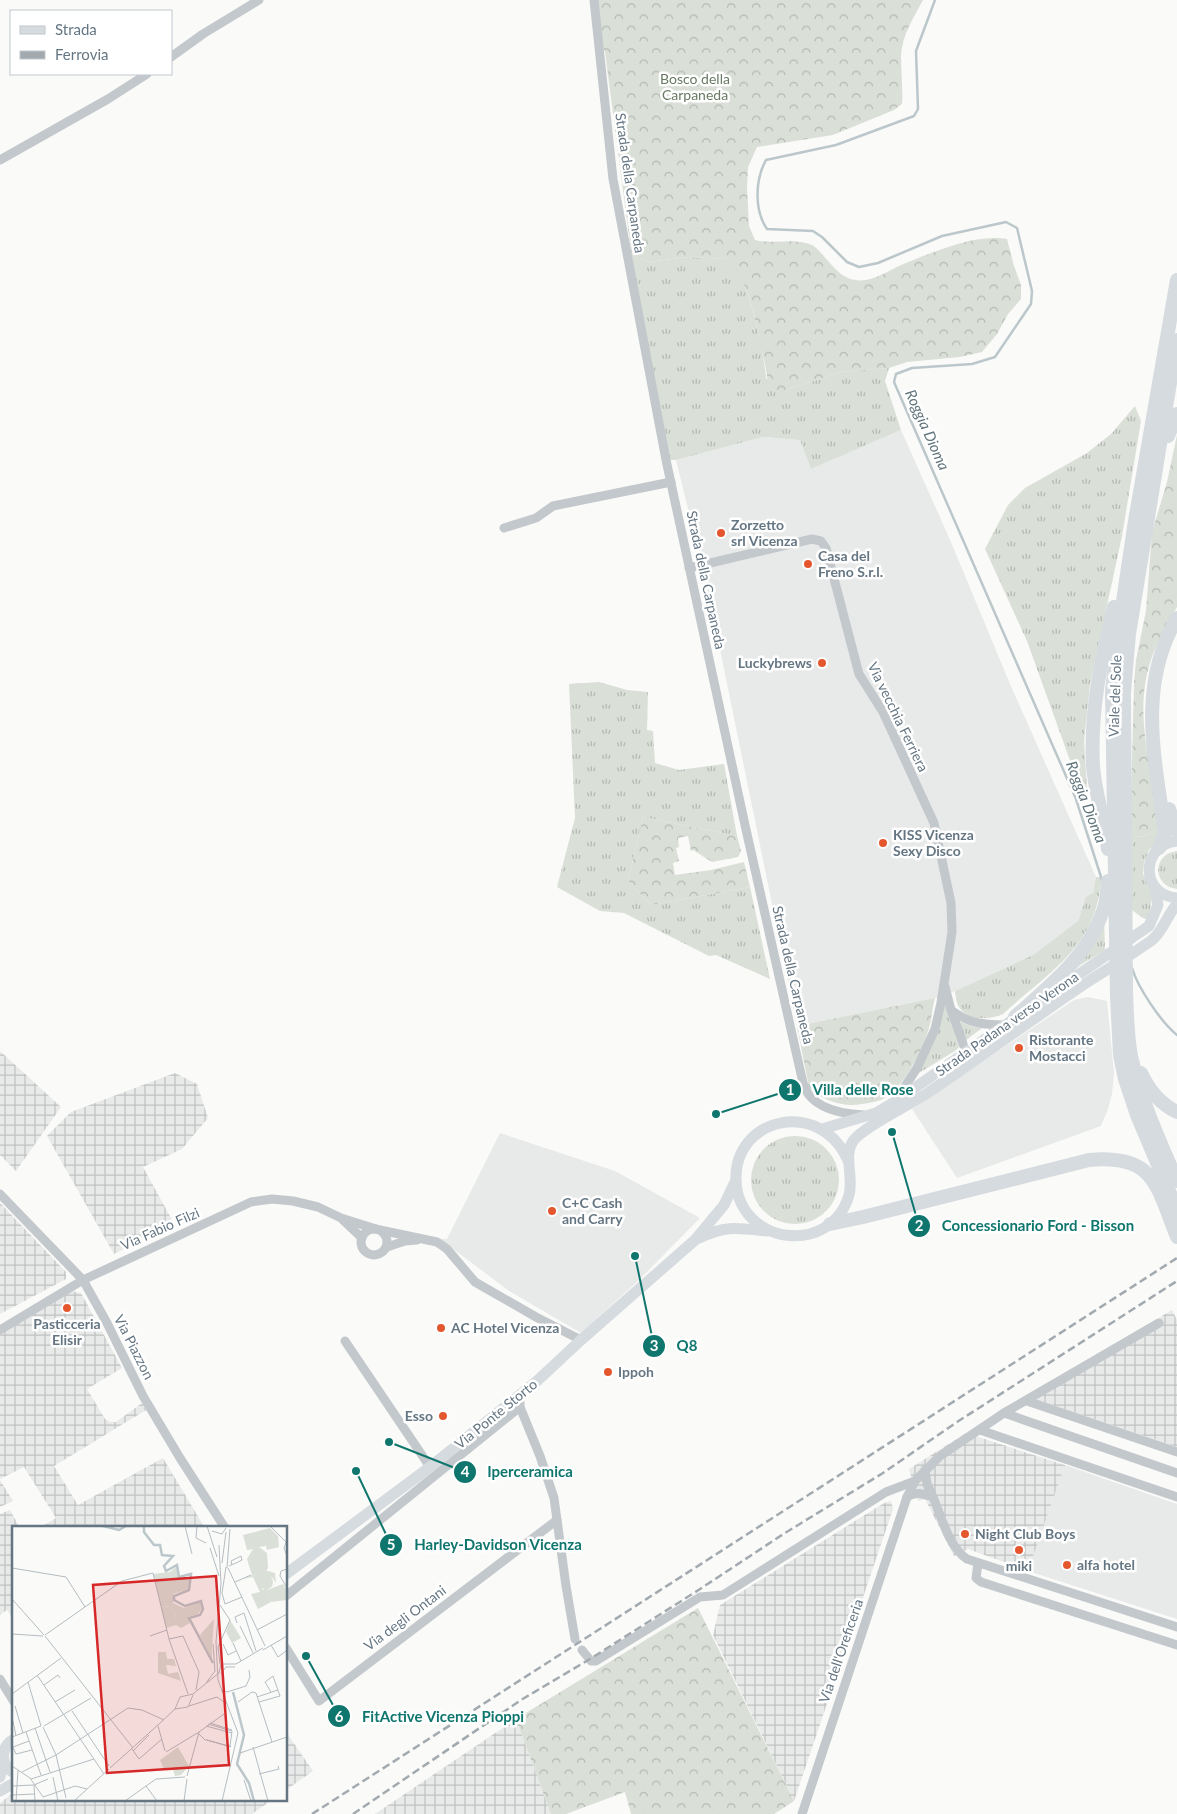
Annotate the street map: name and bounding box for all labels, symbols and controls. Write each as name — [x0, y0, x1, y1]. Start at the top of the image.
legend — [10, 10, 172, 75]
text: Strada — [55, 20, 97, 38]
text: Ferrovia — [55, 45, 108, 63]
park label: Bosco della Carpaneda — [660, 70, 730, 103]
street label: Strada della Carpaneda — [612, 112, 649, 254]
water label: Roggia Dioma — [902, 386, 954, 473]
street label: Strada della Carpaneda — [683, 509, 729, 651]
place label: Zorzetto srl Vicenza — [731, 516, 798, 549]
marker: Zorzetto srl Vicenza — [715, 527, 727, 539]
place label: Casa del Freno S.r.l. — [818, 547, 883, 580]
marker: Casa del Freno S.r.l. — [802, 558, 814, 570]
place label: Luckybrews — [738, 654, 812, 671]
street label: Viale del Sole — [1105, 655, 1124, 737]
marker: Luckybrews — [816, 657, 828, 669]
street label: Via vecchia Ferriera — [865, 659, 932, 774]
water label: Roggia Dioma — [1063, 758, 1111, 845]
place label: KISS Vicenza Sexy Disco — [893, 826, 974, 859]
marker: KISS Vicenza Sexy Disco — [877, 837, 889, 849]
street label: Strada della Carpaneda — [769, 904, 818, 1046]
street label: Strada Padana verso Verona — [932, 968, 1081, 1079]
place label: Ristorante Mostacci — [1029, 1031, 1094, 1064]
marker: Ristorante Mostacci — [1013, 1042, 1025, 1054]
callout: Villa delle Rose — [777, 1075, 923, 1105]
text: 1 — [786, 1080, 794, 1098]
text: Villa delle Rose — [812, 1080, 913, 1098]
place label: C+C Cash and Carry — [562, 1194, 623, 1227]
street label: Via Fabio Filzi — [118, 1204, 202, 1253]
marker: C+C Cash and Carry — [546, 1205, 558, 1217]
callout: Concessionario Ford - Bisson — [907, 1211, 1144, 1241]
text: 2 — [915, 1216, 924, 1234]
text: Concessionario Ford - Bisson — [942, 1216, 1134, 1234]
marker: Pasticceria Elisir — [61, 1302, 73, 1314]
street label: Via Piazzon — [111, 1312, 158, 1382]
place label: Pasticceria Elisir — [33, 1315, 101, 1348]
place label: AC Hotel Vicenza — [450, 1319, 559, 1336]
marker: AC Hotel Vicenza — [435, 1322, 447, 1334]
callout: Q8 — [642, 1331, 708, 1361]
text: 3 — [650, 1336, 658, 1354]
text: Q8 — [677, 1336, 698, 1354]
place label: Ippoh — [618, 1363, 654, 1380]
marker: Ippoh — [602, 1366, 614, 1378]
street label: Via Ponte Storto — [451, 1375, 540, 1452]
place label: Esso — [405, 1407, 433, 1424]
marker: Esso — [437, 1410, 449, 1422]
callout: Iperceramica — [452, 1457, 583, 1487]
text: 4 — [461, 1462, 470, 1480]
text: Iperceramica — [487, 1462, 573, 1480]
place label: Night Club Boys — [975, 1525, 1075, 1542]
inset map — [12, 1526, 288, 1802]
marker: Night Club Boys — [959, 1528, 971, 1540]
callout: Harley-Davidson Vicenza — [379, 1530, 592, 1560]
text: 5 — [387, 1535, 395, 1553]
text: Harley-Davidson Vicenza — [414, 1535, 582, 1553]
marker: miki — [1013, 1544, 1025, 1556]
place label: alfa hotel — [1077, 1556, 1135, 1573]
place label: miki — [1006, 1557, 1032, 1574]
marker: alfa hotel — [1061, 1559, 1073, 1571]
street label: Via degli Ontani — [360, 1581, 449, 1654]
street label: Via dell'Oreficeria — [815, 1597, 866, 1705]
callout: FitActive Vicenza Pioppi — [327, 1701, 534, 1731]
text: 6 — [335, 1707, 344, 1725]
text: FitActive Vicenza Pioppi — [362, 1707, 524, 1725]

